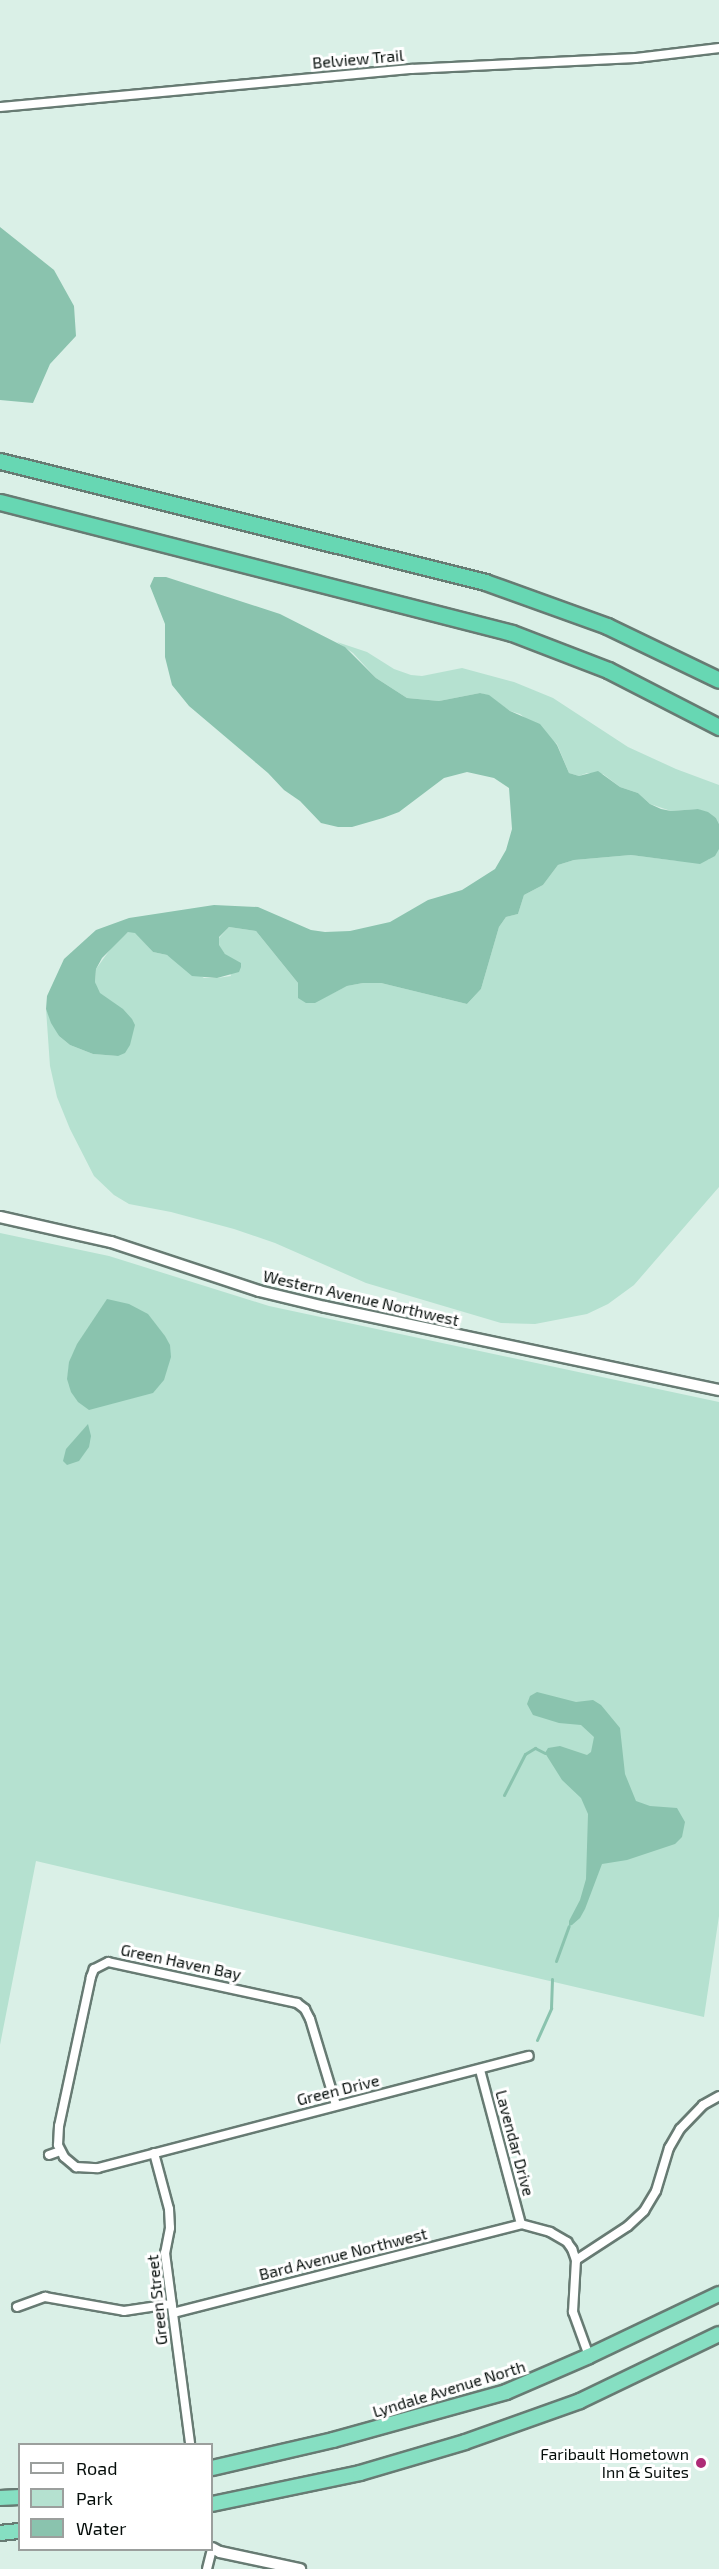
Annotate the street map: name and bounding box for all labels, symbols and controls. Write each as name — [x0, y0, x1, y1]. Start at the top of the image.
street label: Belview Trail — [311, 45, 405, 73]
street label: Western Avenue Northwest — [261, 1266, 461, 1330]
street label: Green Haven Bay — [119, 1940, 243, 1984]
street label: Green Drive — [295, 2070, 381, 2110]
street label: Lavendar Drive — [492, 2088, 538, 2198]
street label: Bard Avenue Northwest — [257, 2224, 429, 2284]
street label: Green Street — [143, 2254, 171, 2346]
street label: Lyndale Avenue North — [370, 2357, 528, 2421]
legend — [18, 2443, 213, 2551]
place label: Faribault Hometown Inn & Suites — [540, 2444, 689, 2482]
marker: Faribault Hometown Inn & Suites — [694, 2456, 708, 2470]
text: Road — [76, 2457, 117, 2479]
text: Park — [76, 2487, 113, 2509]
text: Water — [76, 2517, 126, 2539]

